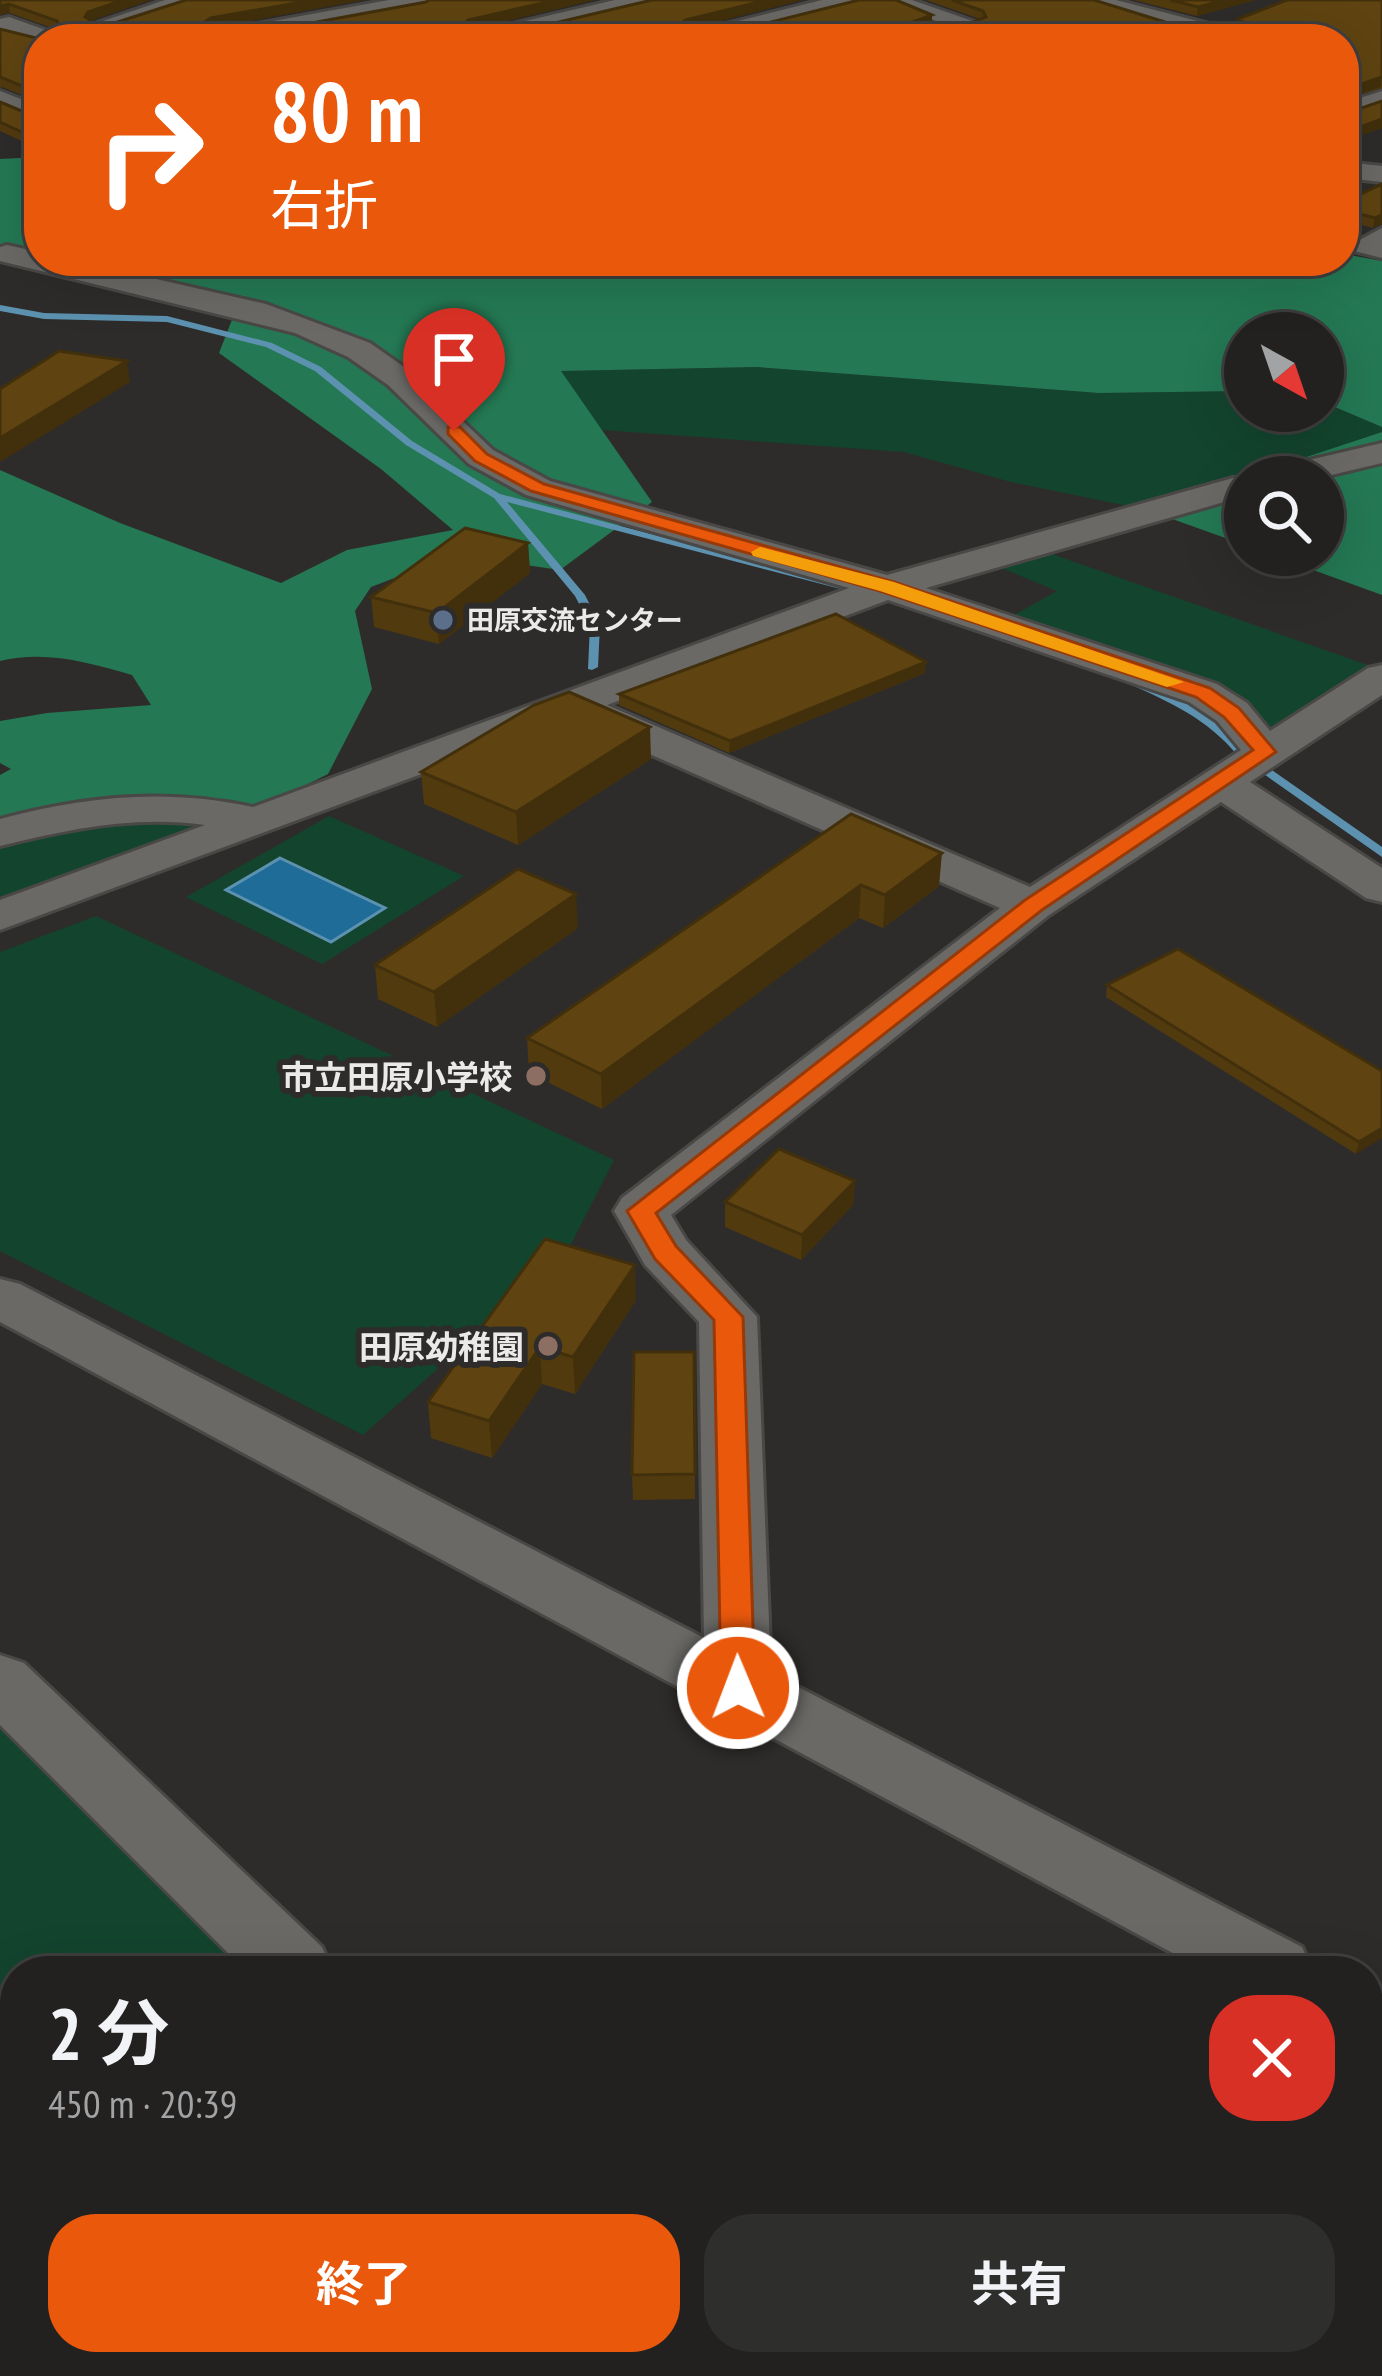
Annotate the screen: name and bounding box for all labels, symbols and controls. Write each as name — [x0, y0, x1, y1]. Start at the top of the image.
text: 80 m — [270, 56, 423, 165]
icon: right — [72, 72, 228, 228]
text: 右折 — [270, 170, 378, 240]
pin — [403, 308, 505, 431]
north arrow — [1224, 312, 1344, 432]
map controls — [1224, 312, 1344, 576]
icon: arrive — [421, 326, 487, 392]
button: search — [1224, 456, 1344, 576]
place label: 田原交流センター — [467, 603, 683, 637]
marker: 田原交流センター — [430, 607, 456, 633]
place label: 市立田原小学校 — [281, 1055, 512, 1098]
marker: 市立田原小学校 — [523, 1063, 549, 1089]
place label: 田原幼稚園 — [359, 1325, 524, 1368]
marker: 田原幼稚園 — [535, 1333, 561, 1359]
position arrow — [675, 1625, 801, 1751]
text: 2 分 — [48, 1986, 169, 2079]
button: close — [1209, 1995, 1335, 2121]
text: 450 m · 20:39 — [48, 2078, 237, 2129]
button: 終了 — [48, 2214, 680, 2352]
button: 共有 — [704, 2214, 1335, 2352]

